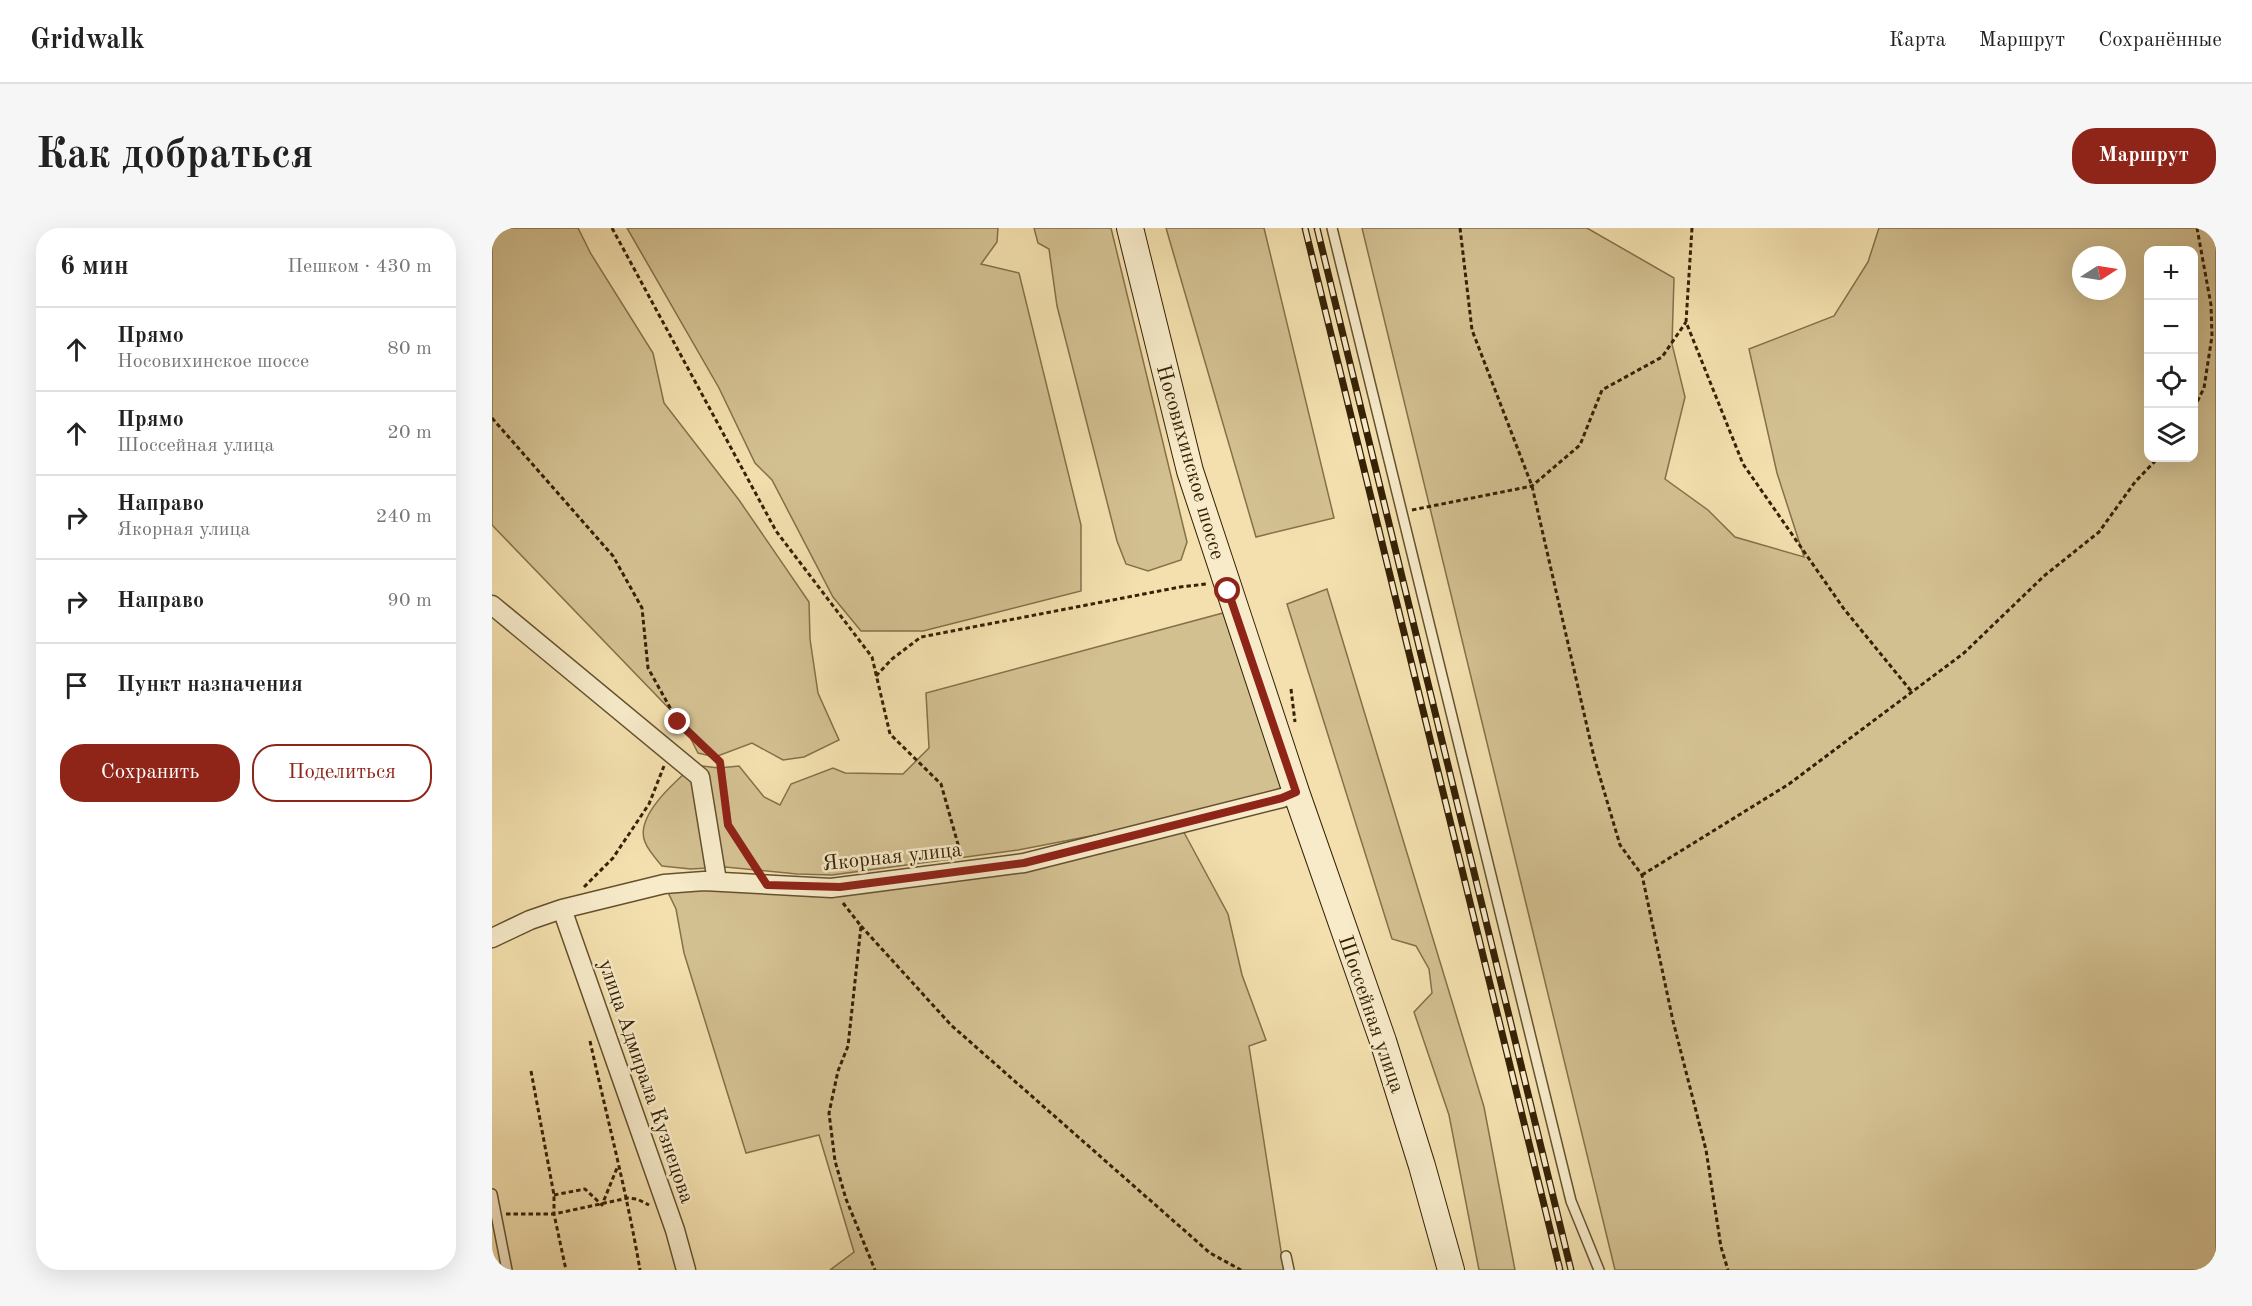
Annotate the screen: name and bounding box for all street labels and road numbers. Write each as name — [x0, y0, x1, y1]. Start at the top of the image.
street label: Носовихинское шоссе — [1152, 363, 1227, 562]
street label: Якорная улица — [821, 840, 963, 875]
street label: Шоссейная улица — [1334, 933, 1407, 1096]
street label: улица Адмирала Кузнецова — [594, 957, 697, 1206]

